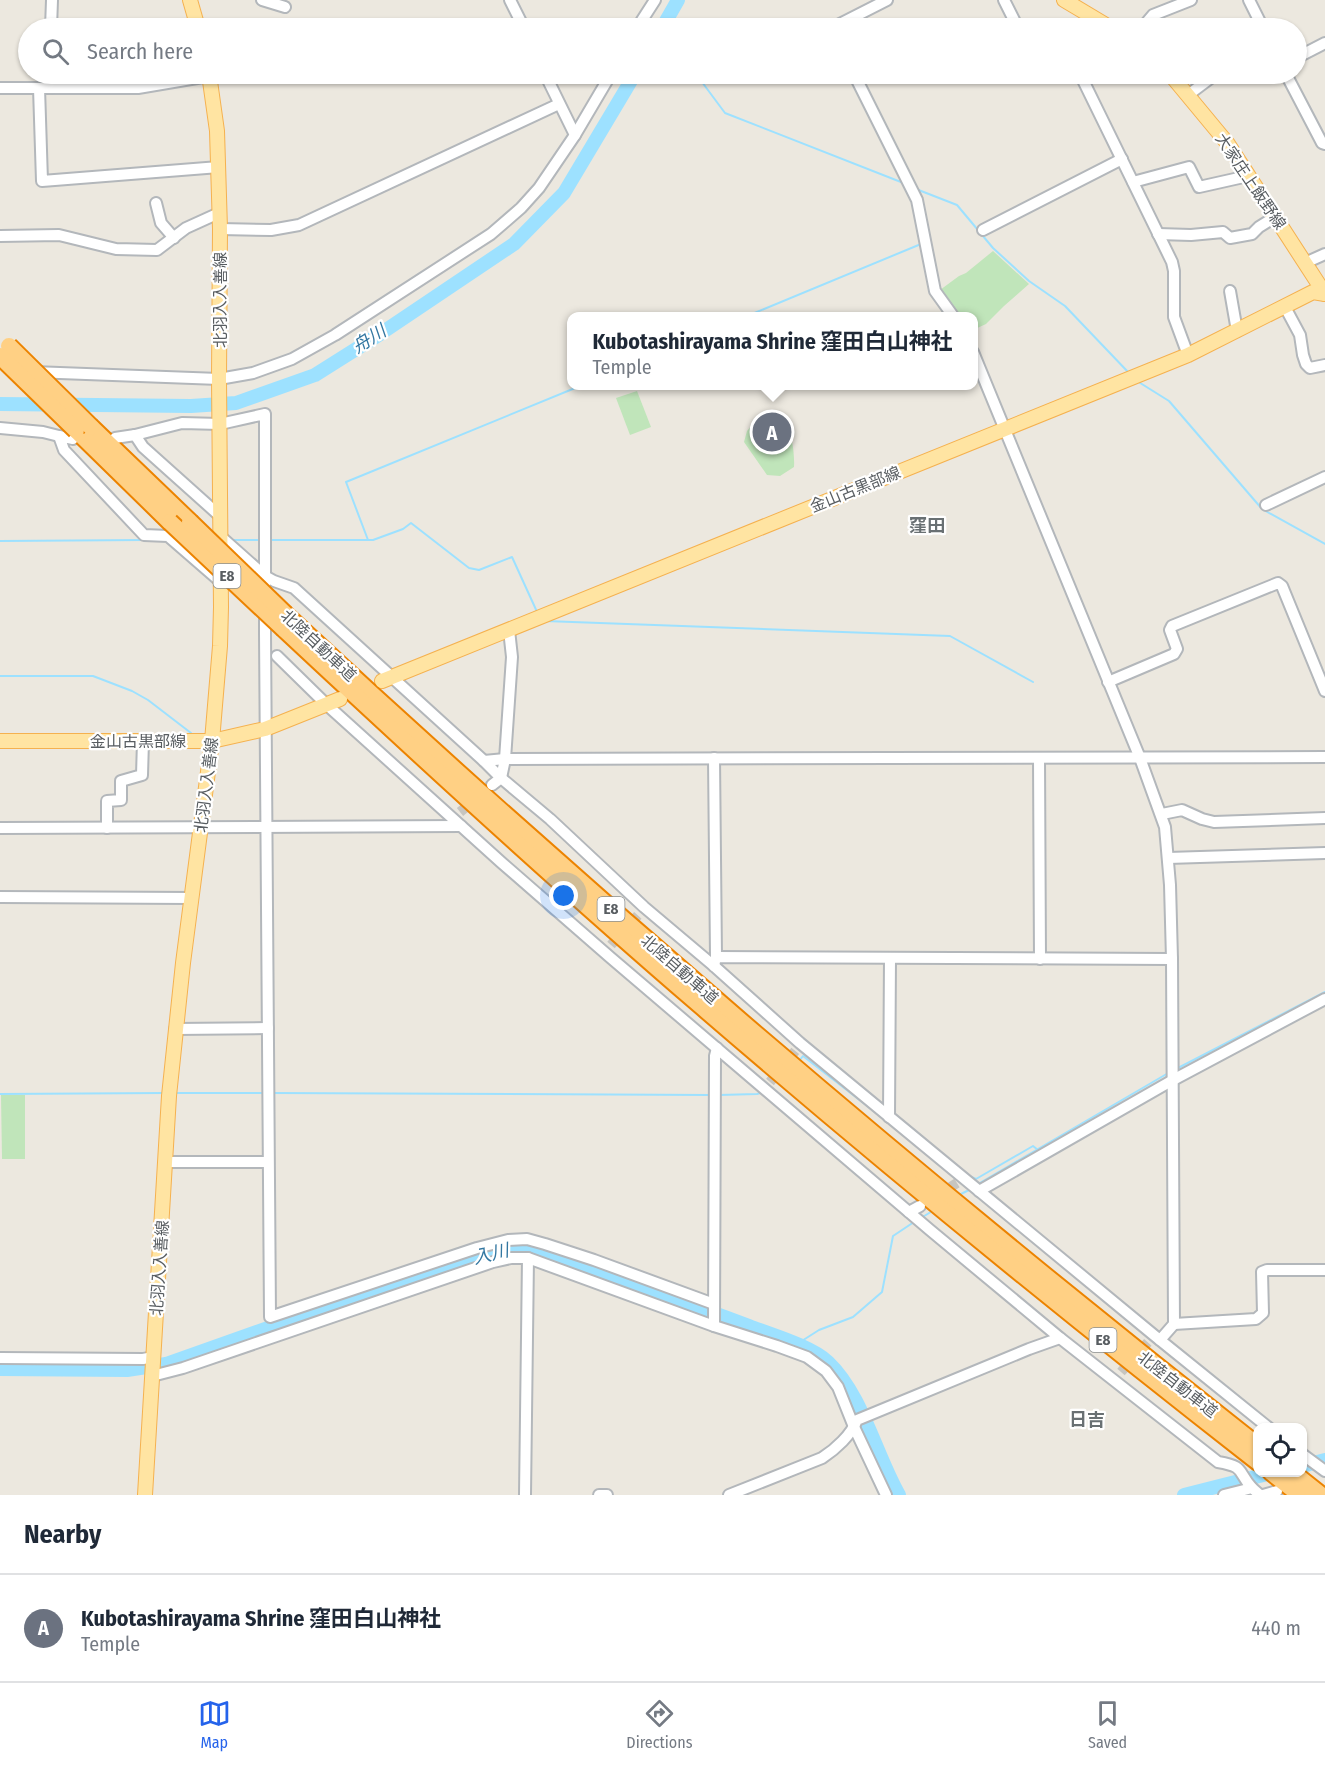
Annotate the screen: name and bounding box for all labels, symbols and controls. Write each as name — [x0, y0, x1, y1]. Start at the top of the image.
search box — [18, 18, 1307, 84]
icon: search — [39, 35, 72, 68]
text: Search here — [87, 38, 193, 65]
street label: 大家庄上飯野線 — [1211, 130, 1290, 233]
street label: 北羽入入善線 — [211, 252, 230, 348]
popup — [567, 312, 978, 390]
water label: 舟川 — [348, 319, 392, 358]
text: Kubotashirayama Shrine 窪田白山神社 — [592, 328, 953, 355]
text: Temple — [592, 355, 652, 379]
pin: A — [752, 410, 792, 454]
street label: 金山古黒部線 — [807, 463, 903, 516]
district label: 窪田 — [909, 515, 945, 537]
road number: E8 — [214, 564, 240, 588]
street label: 北陸自動車道 — [277, 606, 360, 685]
street label: 金山古黒部線 — [90, 732, 186, 751]
street label: 北羽入入善線 — [191, 736, 222, 834]
your location — [549, 881, 578, 910]
road number: E8 — [598, 897, 624, 921]
street label: 北陸自動車道 — [637, 931, 722, 1008]
street label: 北羽入入善線 — [147, 1219, 172, 1317]
water label: 入川 — [471, 1239, 513, 1269]
road number: E8 — [1090, 1328, 1116, 1352]
street label: 北陸自動車道 — [1134, 1347, 1221, 1421]
district label: 日吉 — [1069, 1409, 1105, 1431]
map controls — [1253, 1423, 1307, 1477]
button: locate — [1253, 1423, 1307, 1477]
text: Nearby — [24, 1519, 101, 1550]
text: Kubotashirayama Shrine 窪田白山神社 — [81, 1605, 441, 1632]
text: A — [38, 1616, 49, 1640]
text: 440 m — [1251, 1616, 1301, 1640]
text: Temple — [81, 1632, 140, 1656]
tab: Map — [198, 1697, 231, 1752]
tab: Directions — [626, 1697, 693, 1752]
tab: Saved — [1088, 1697, 1127, 1752]

